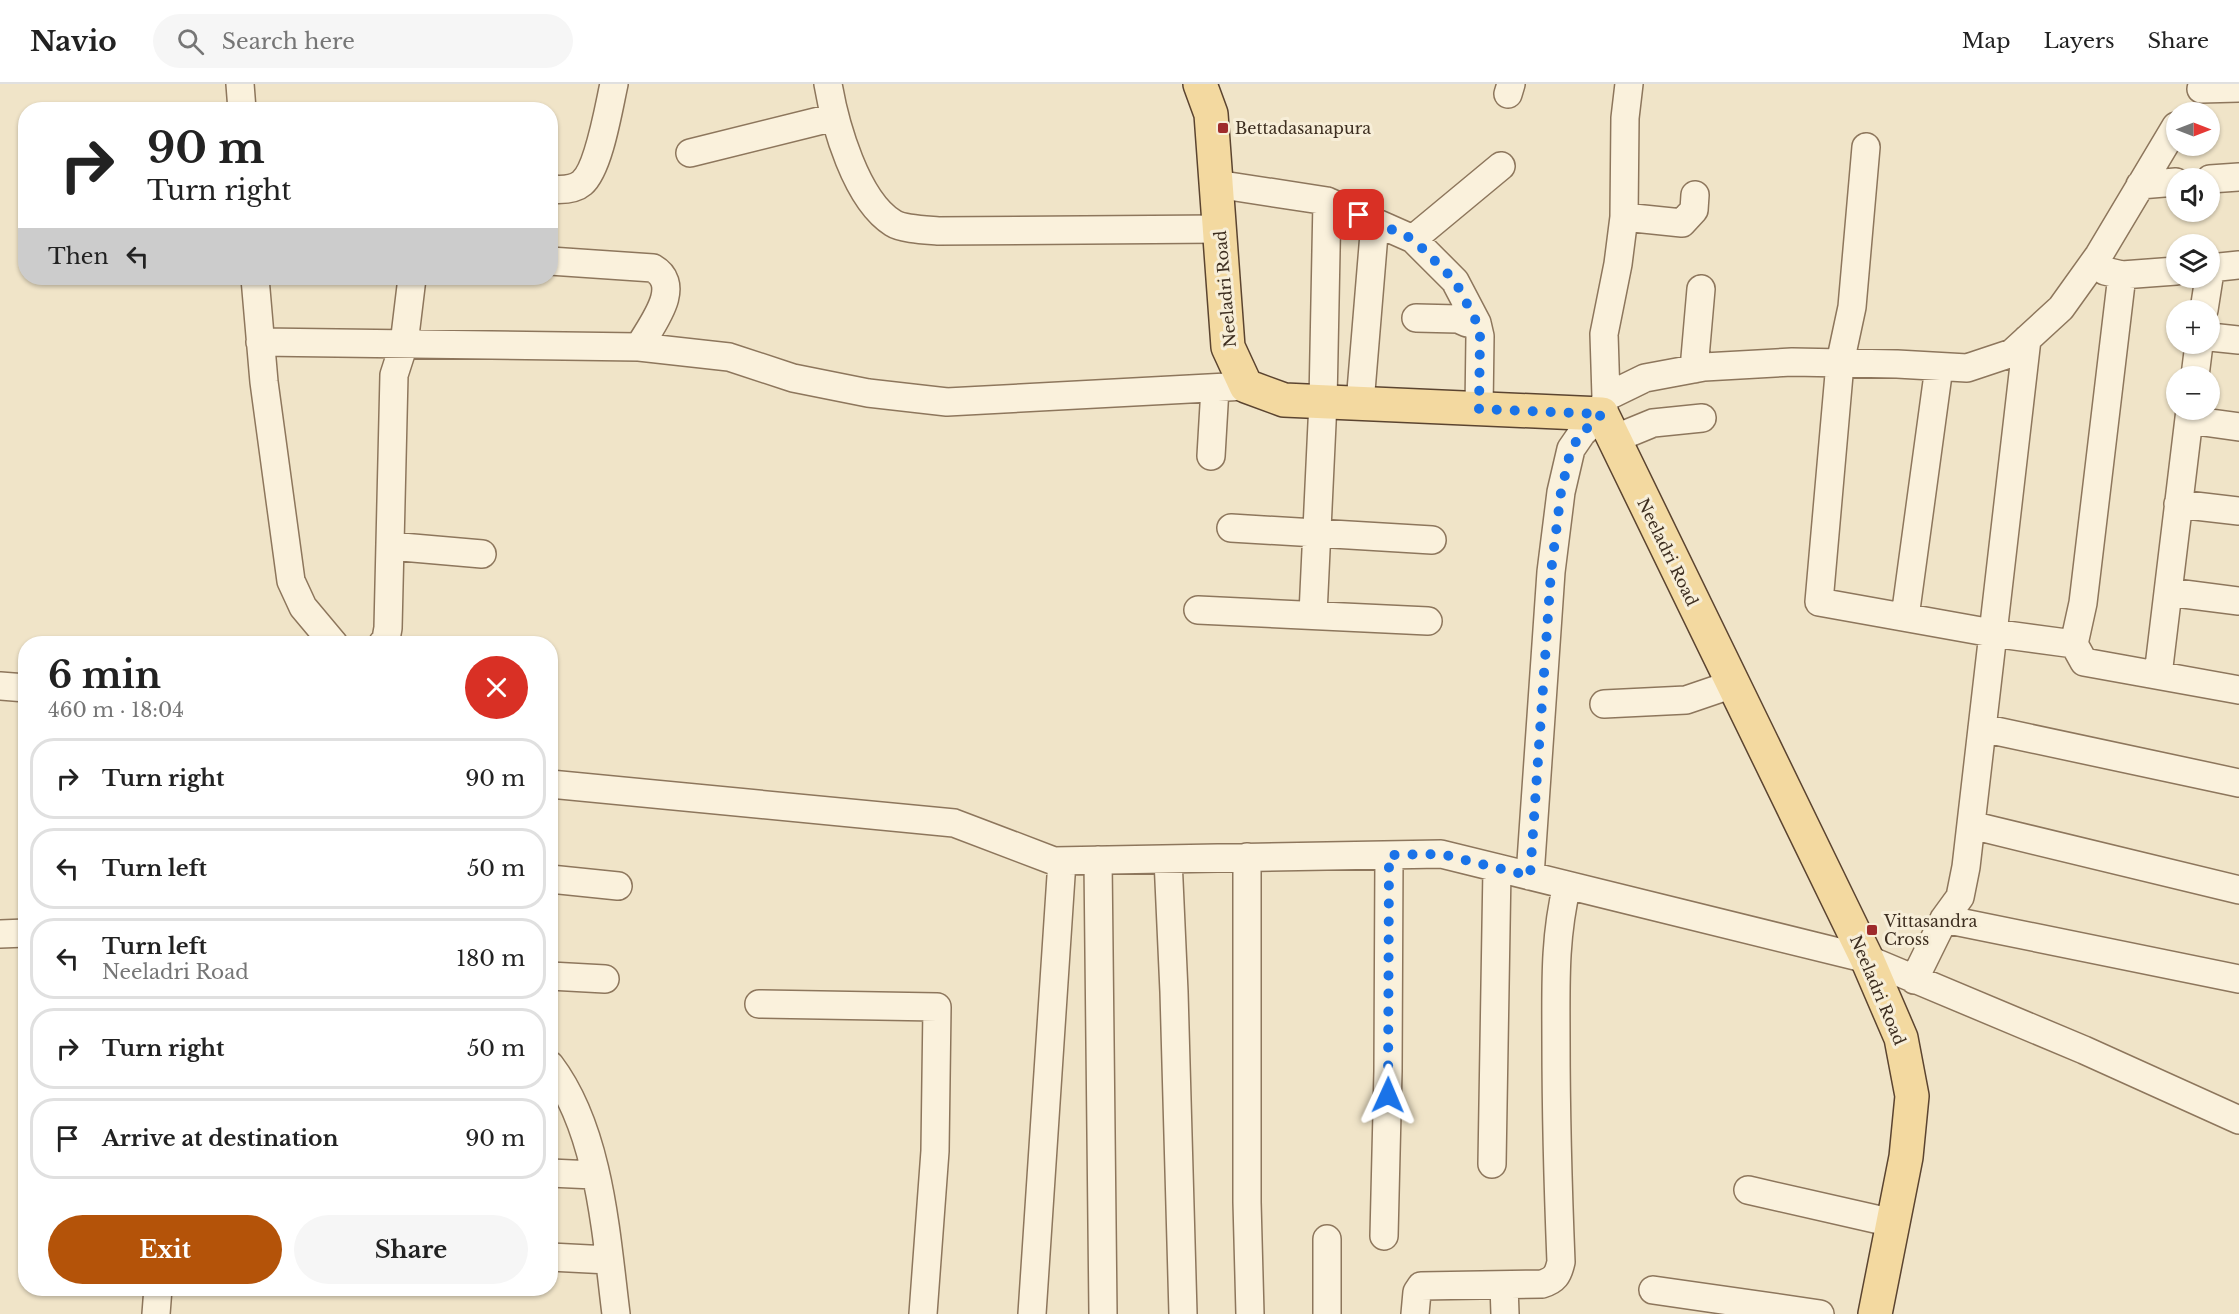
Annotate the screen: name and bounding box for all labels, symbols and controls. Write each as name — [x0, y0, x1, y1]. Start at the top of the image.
search box — [153, 14, 573, 68]
text: Navio — [30, 24, 117, 59]
icon: search — [174, 25, 207, 58]
text: Search here — [222, 28, 355, 55]
text: Map — [1962, 28, 2011, 54]
text: Layers — [2044, 28, 2115, 54]
text: Share — [2148, 28, 2209, 54]
north arrow — [2166, 102, 2220, 156]
map controls — [2166, 102, 2220, 420]
place label: Bettadasanapura — [1235, 118, 1371, 138]
marker: Bettadasanapura — [1216, 121, 1230, 135]
text: 90 m — [147, 122, 265, 174]
icon: right — [48, 126, 126, 204]
button: sound — [2166, 168, 2220, 222]
text: Turn right — [147, 174, 291, 207]
pin — [1333, 189, 1384, 240]
icon: arrive — [1342, 198, 1375, 231]
street label: Neeladri Road — [1210, 229, 1240, 348]
button: layers — [2166, 234, 2220, 288]
icon: left — [121, 240, 154, 273]
text: Then — [48, 243, 109, 270]
button: + — [2166, 300, 2220, 354]
button: − — [2166, 366, 2220, 420]
street label: Neeladri Road — [1633, 495, 1703, 609]
text: 6 min — [48, 653, 161, 698]
button: close — [465, 656, 528, 719]
text: 460 m · 18:04 — [48, 698, 184, 722]
icon: right — [51, 762, 84, 795]
text: Turn right — [102, 765, 224, 792]
text: 90 m — [465, 765, 525, 792]
icon: left — [51, 852, 84, 885]
text: Turn left — [102, 855, 207, 882]
text: 50 m — [467, 855, 525, 882]
place label: Vittasandra Cross — [1883, 911, 1977, 949]
marker: Vittasandra Cross — [1865, 923, 1879, 937]
street label: Neeladri Road — [1846, 932, 1910, 1048]
text: Turn left — [102, 933, 207, 960]
icon: left — [51, 942, 84, 975]
text: 180 m — [456, 945, 525, 972]
text: Neeladri Road — [102, 960, 249, 984]
icon: right — [51, 1032, 84, 1065]
text: Turn right — [102, 1035, 224, 1062]
text: 50 m — [467, 1035, 525, 1062]
position arrow — [1356, 1063, 1420, 1127]
icon: arrive — [51, 1122, 84, 1155]
text: Arrive at destination — [102, 1125, 339, 1152]
text: 90 m — [465, 1125, 525, 1152]
button: Exit — [48, 1215, 282, 1284]
button: Share — [294, 1215, 528, 1284]

